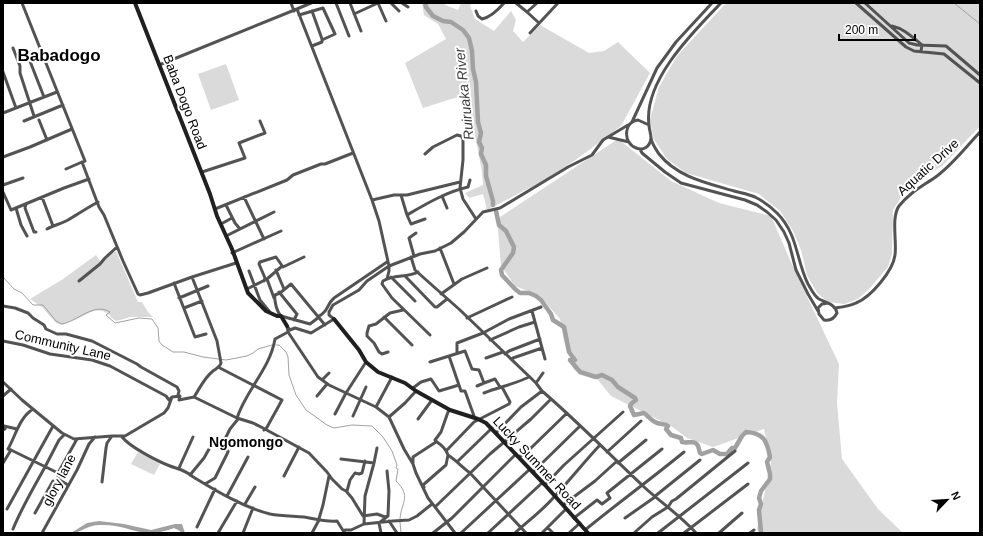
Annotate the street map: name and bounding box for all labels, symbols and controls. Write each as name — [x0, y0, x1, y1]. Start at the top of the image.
scale bar — [839, 16, 915, 42]
text: 200 m — [845, 23, 878, 37]
district label: Babadogo — [17, 46, 101, 65]
water label: Ruiruaka River — [451, 46, 477, 141]
street label: Baba Dogo Road — [160, 53, 210, 151]
street label: Aquatic Drive — [894, 136, 962, 198]
street label: Community Lane — [13, 327, 113, 363]
street label: Lucky Summer Road — [490, 413, 584, 513]
district label: Ngomongo — [209, 434, 283, 450]
street label: glory lane — [39, 452, 79, 508]
north arrow — [927, 480, 967, 520]
text: N — [949, 490, 963, 502]

